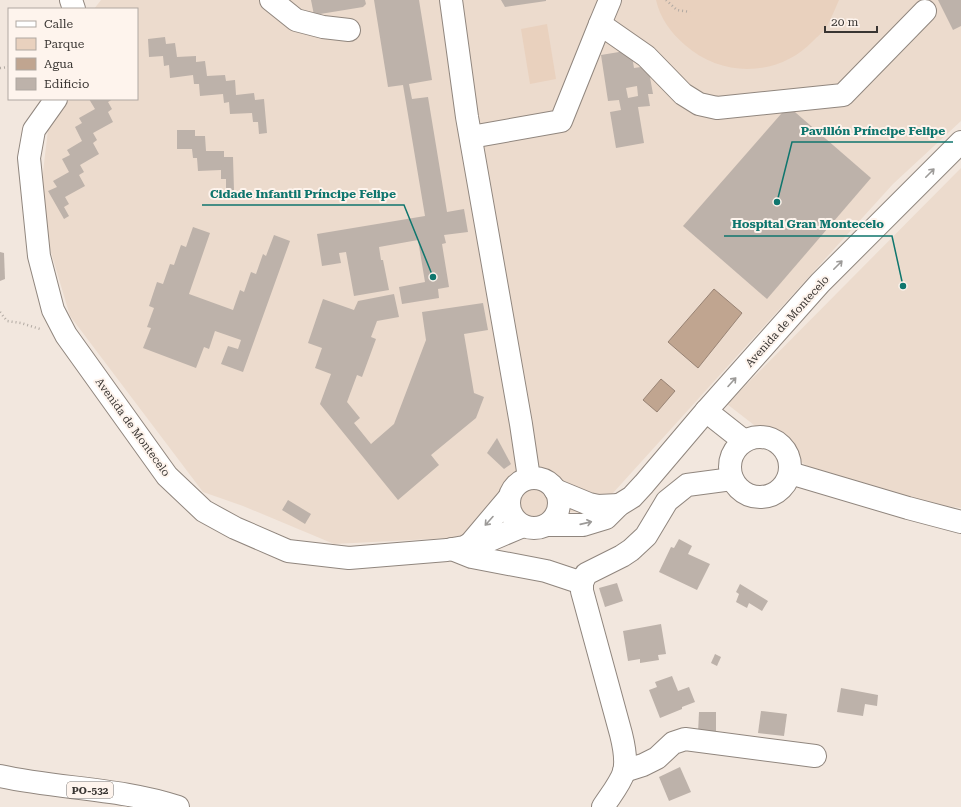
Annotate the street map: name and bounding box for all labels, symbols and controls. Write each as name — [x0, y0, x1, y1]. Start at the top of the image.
legend — [8, 8, 138, 100]
scale bar — [825, 8, 877, 34]
text: 20 m — [831, 15, 858, 29]
text: Calle — [44, 17, 74, 31]
text: Parque — [44, 37, 85, 51]
text: Agua — [44, 57, 74, 71]
text: Edificio — [44, 77, 89, 91]
callout: Pavillón Príncipe Felipe — [792, 118, 953, 142]
text: Pavillón Príncipe Felipe — [801, 124, 945, 138]
one-way arrow — [925, 168, 935, 178]
callout: Cidade Infantil Príncipe Felipe — [202, 181, 404, 205]
text: Cidade Infantil Príncipe Felipe — [210, 187, 396, 201]
callout: Hospital Gran Montecelo — [724, 212, 892, 236]
text: Hospital Gran Montecelo — [732, 217, 884, 231]
one-way arrow — [833, 260, 843, 270]
street label: Avenida de Montecelo — [743, 273, 832, 370]
street label: Avenida de Montecelo — [93, 376, 173, 479]
one-way arrow — [727, 376, 736, 387]
one-way arrow — [484, 516, 493, 527]
one-way arrow — [579, 519, 592, 527]
road number: PO-532 — [67, 782, 113, 798]

